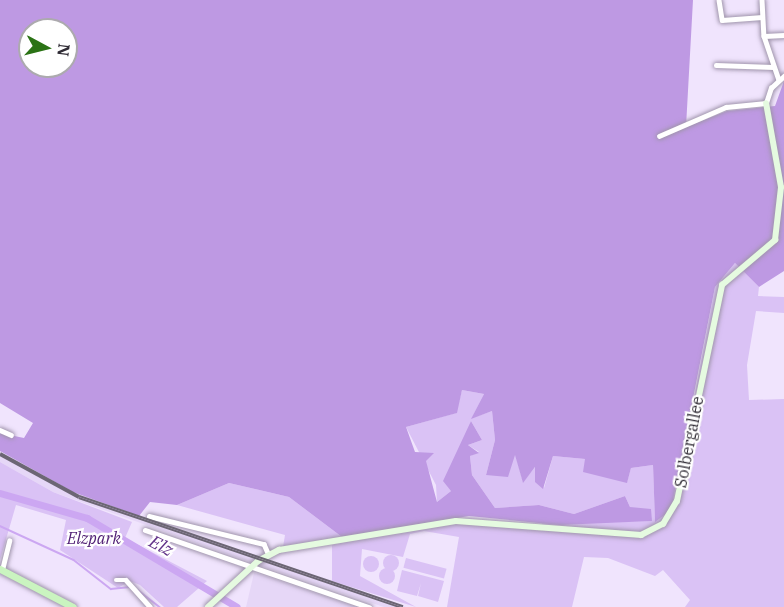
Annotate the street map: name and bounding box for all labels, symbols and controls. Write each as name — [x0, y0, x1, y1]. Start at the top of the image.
north arrow — [18, 18, 78, 78]
text: N — [53, 42, 75, 57]
street label: Solbergallee — [671, 395, 707, 489]
park label: Elzpark — [67, 528, 121, 548]
water label: Elz — [145, 531, 177, 561]

